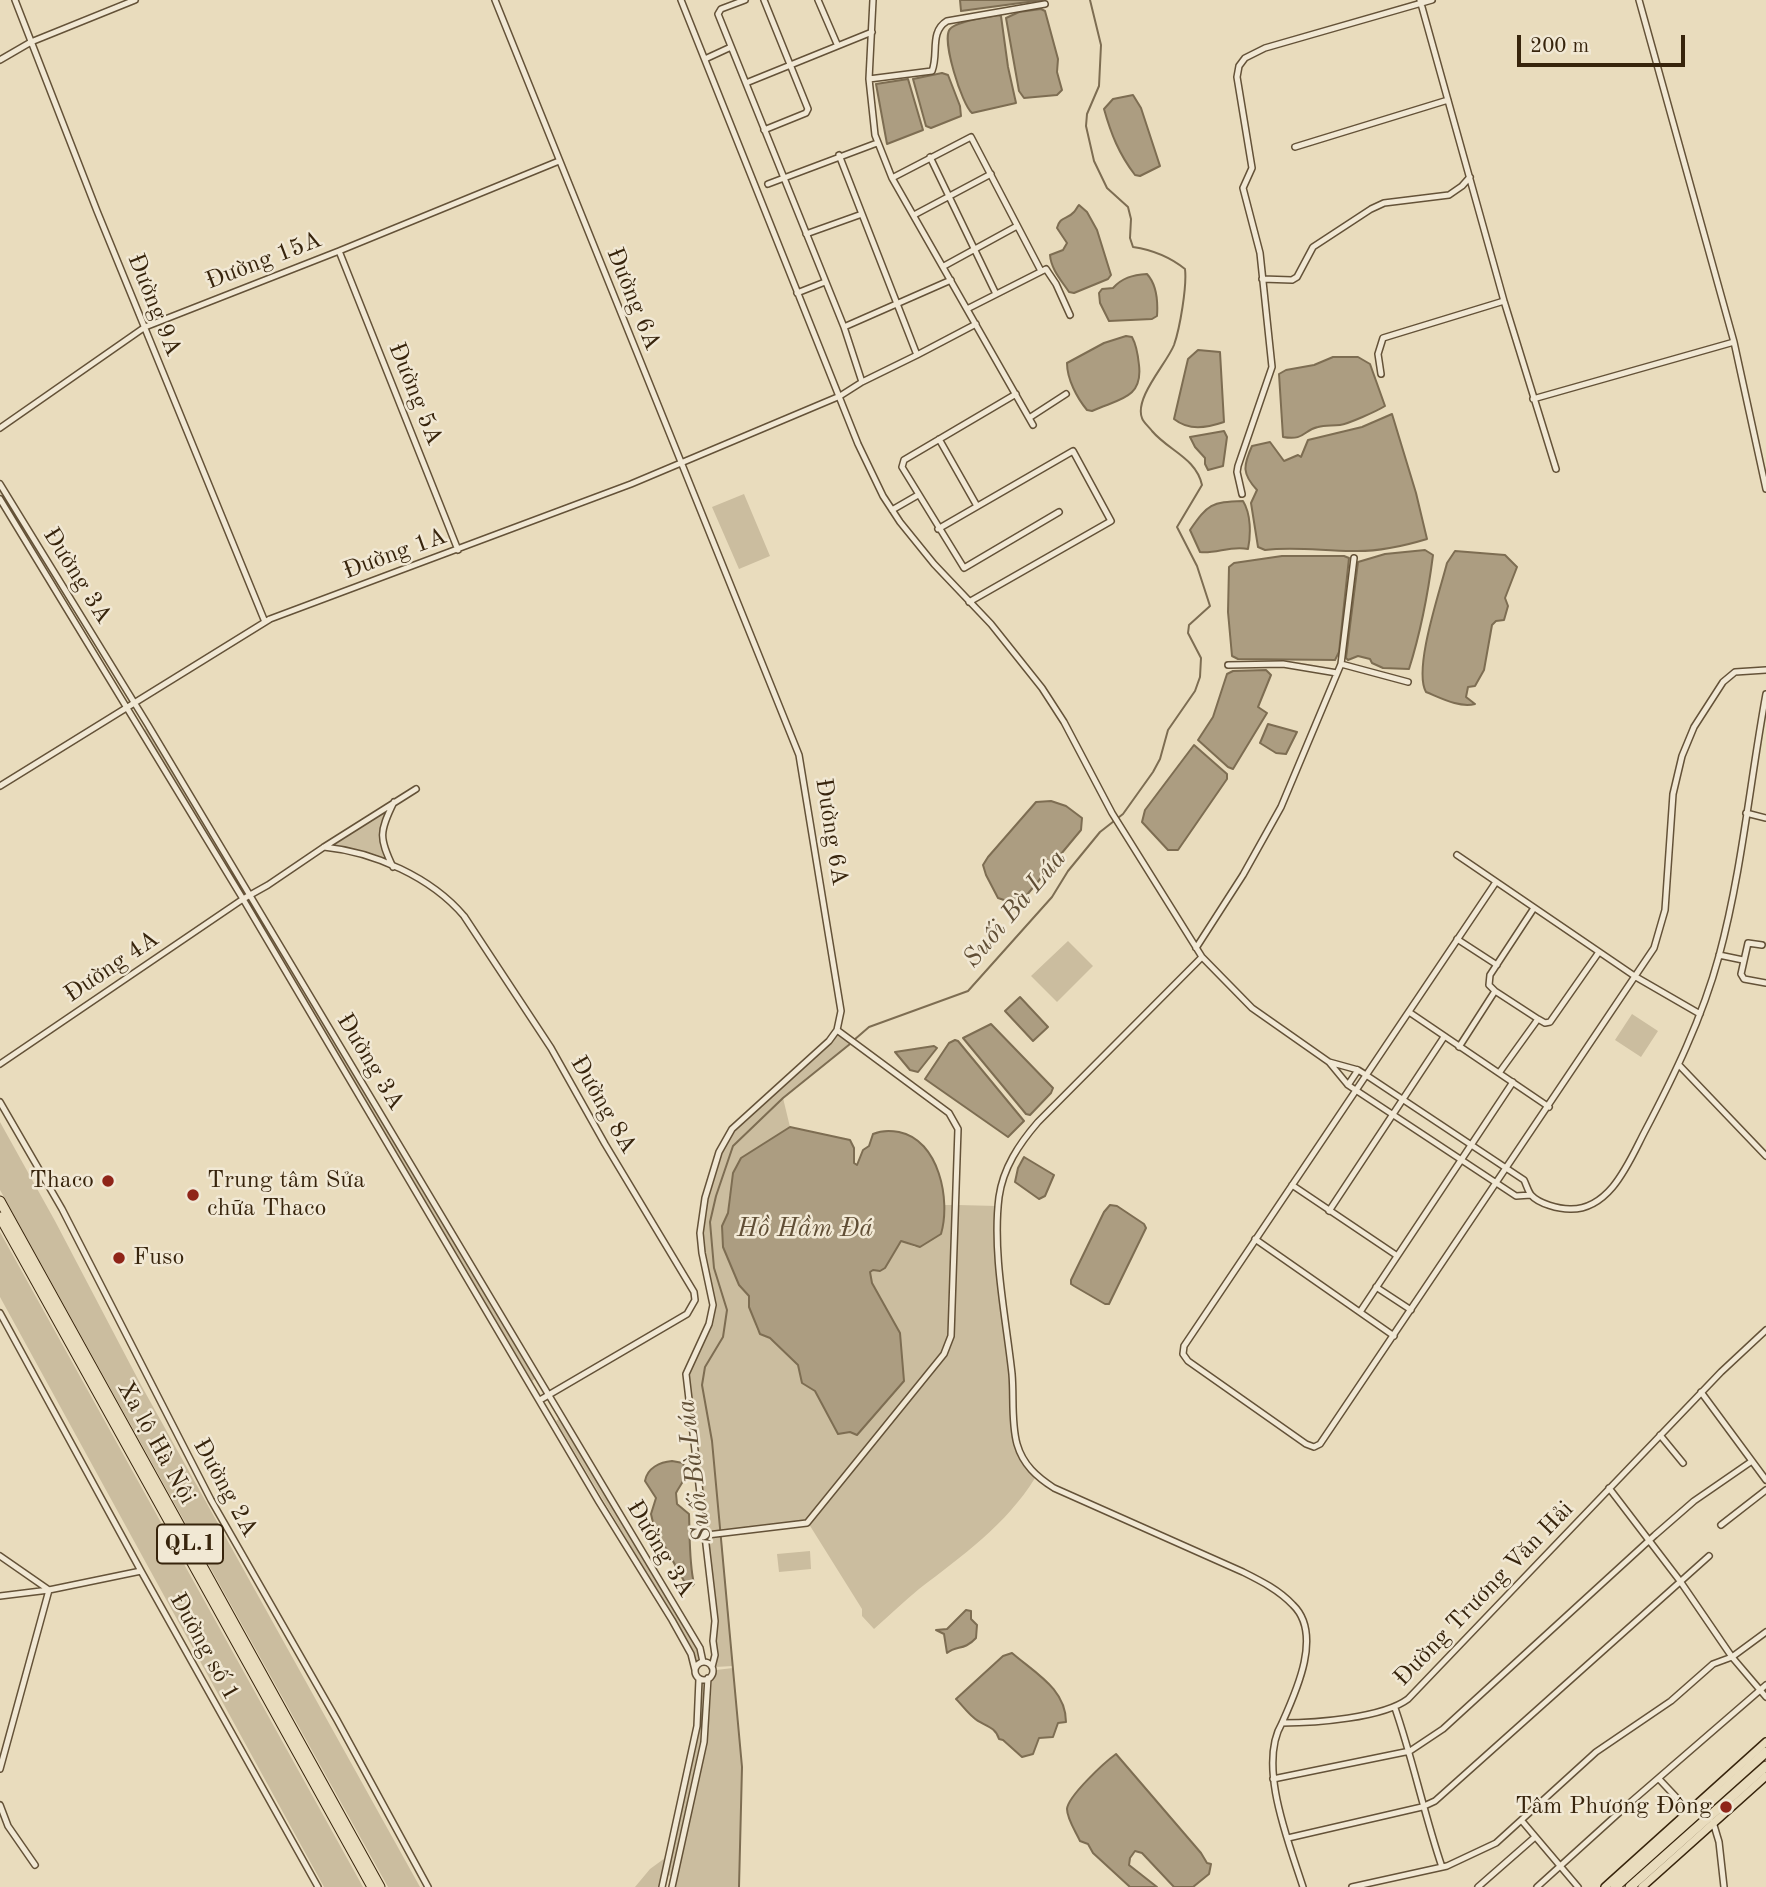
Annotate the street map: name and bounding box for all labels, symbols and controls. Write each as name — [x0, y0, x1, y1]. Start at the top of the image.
scale bar — [1521, 21, 1689, 65]
text: 200 m — [1530, 36, 1589, 57]
street label: Đường 15A — [202, 226, 326, 296]
street label: Đường 6A — [599, 244, 667, 354]
street label: Đường 9A — [120, 250, 188, 360]
street label: Đường 5A — [381, 339, 449, 449]
street label: Đường 1A — [339, 522, 451, 586]
street label: Đường 3A — [36, 523, 118, 629]
street label: Đường 6A — [808, 776, 854, 888]
water label: Suối Bà Lúa — [957, 844, 1073, 974]
street label: Đường 4A — [59, 925, 165, 1009]
street label: Đường 3A — [330, 1008, 410, 1116]
street label: Đường 8A — [564, 1051, 642, 1159]
place label: Thaco — [30, 1167, 94, 1195]
place label: Trung tâm Sửa chữa Thaco — [207, 1167, 365, 1223]
marker: Thaco — [100, 1173, 116, 1189]
marker: Trung tâm Sửa chữa Thaco — [185, 1187, 201, 1203]
water label: Hồ Hầm Đá — [737, 1213, 873, 1245]
place label: Fuso — [133, 1244, 184, 1272]
marker: Fuso — [111, 1250, 127, 1266]
street label: Xa lộ Hà Nội — [110, 1377, 202, 1509]
water label: Suối Bà Lúa — [671, 1397, 719, 1545]
street label: Đường 2A — [186, 1434, 264, 1542]
street label: Đường 3A — [620, 1495, 700, 1603]
street label: Đường Trương Văn Hải — [1388, 1495, 1580, 1693]
road number: QL.1 — [157, 1525, 223, 1564]
street label: Đường số 1 — [163, 1588, 245, 1706]
place label: Tâm Phương Đông — [1515, 1793, 1712, 1821]
marker: Tâm Phương Đông — [1718, 1799, 1734, 1815]

